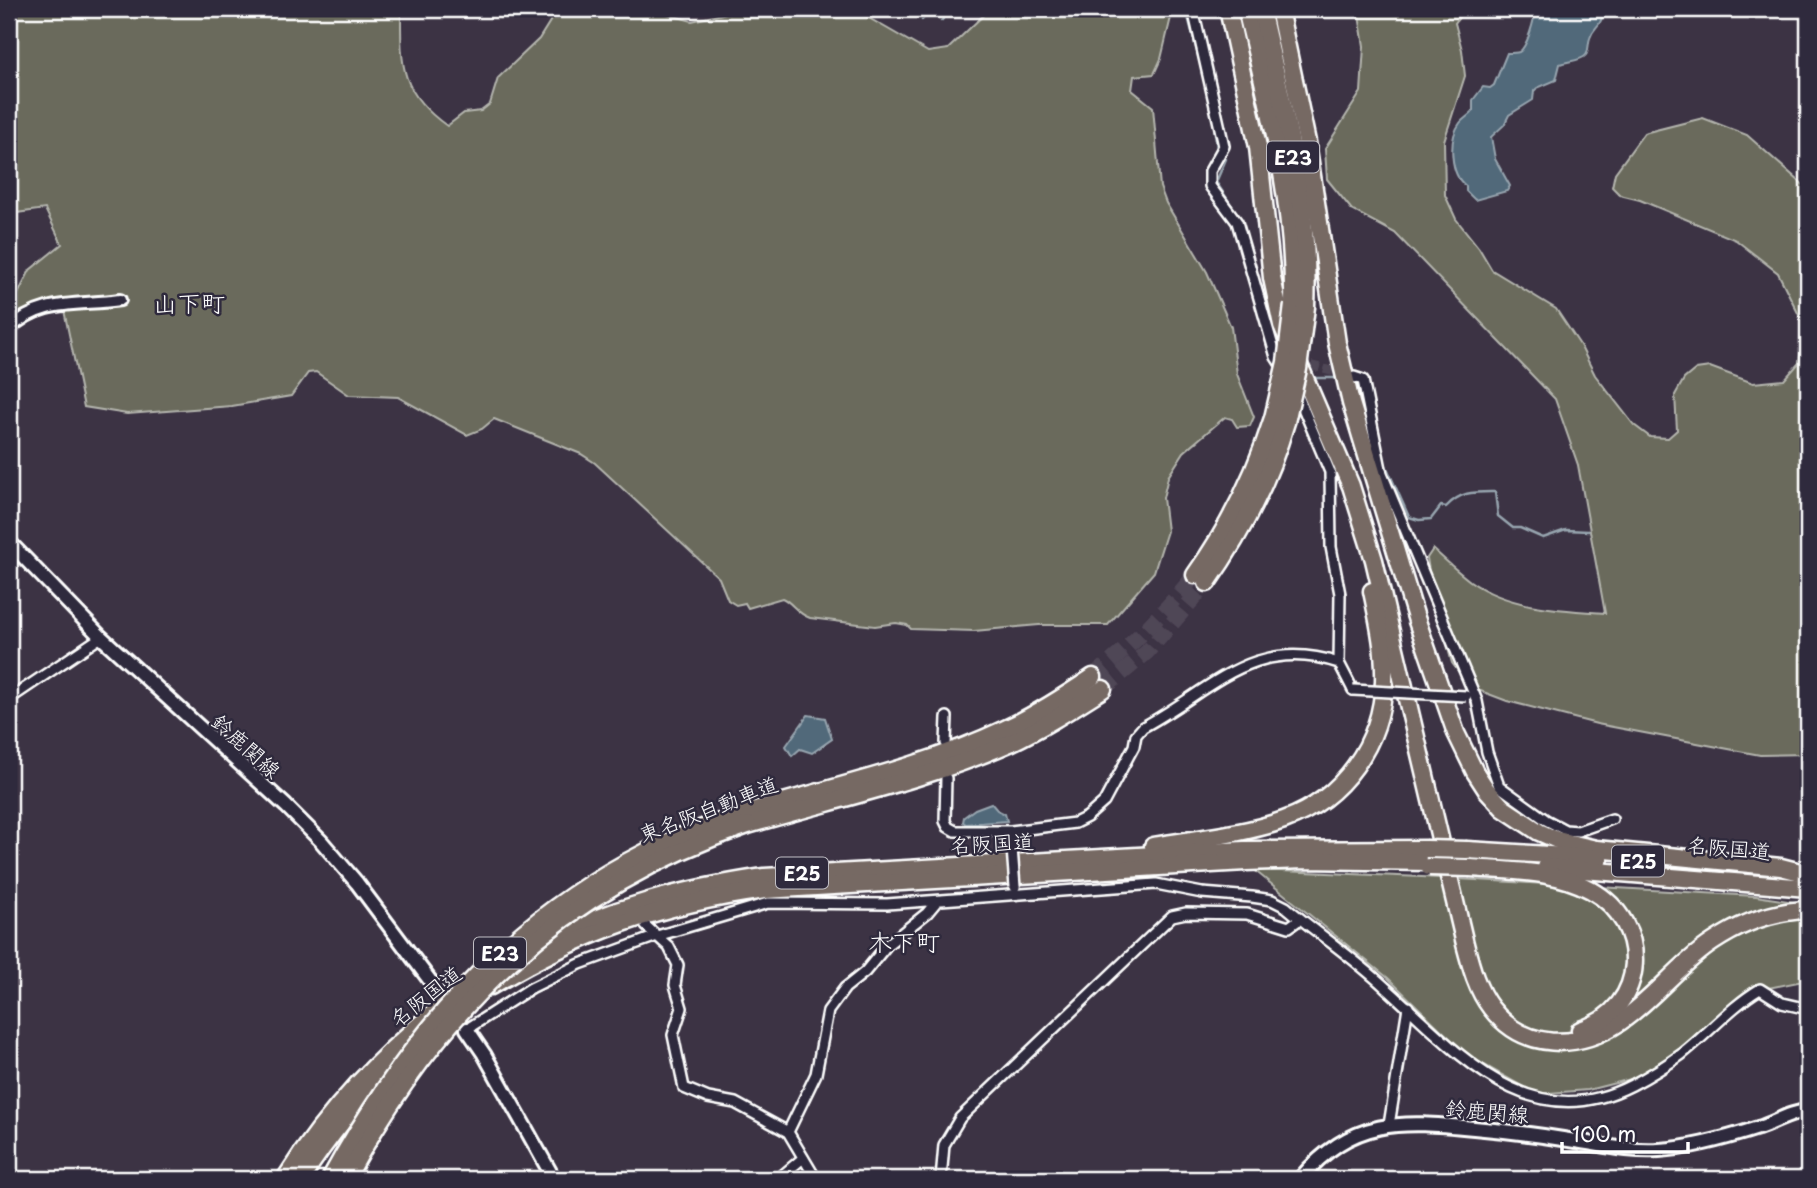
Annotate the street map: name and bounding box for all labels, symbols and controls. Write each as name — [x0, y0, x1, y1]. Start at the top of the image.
road number: E23 — [1267, 141, 1319, 172]
district label: 山下町 — [153, 284, 225, 320]
street label: 鈴鹿関線 — [205, 705, 289, 785]
street label: 東名阪自動車道 — [634, 767, 782, 849]
street label: 名阪国道 — [949, 824, 1035, 860]
street label: 名阪国道 — [1686, 827, 1772, 867]
road number: E25 — [1612, 846, 1664, 876]
road number: E25 — [776, 858, 828, 888]
district label: 木下町 — [868, 923, 940, 959]
road number: E23 — [474, 937, 526, 968]
street label: 名阪国道 — [382, 957, 468, 1033]
street label: 鈴鹿関線 — [1444, 1090, 1530, 1130]
scale bar — [1562, 1111, 1688, 1155]
text: 100 m — [1572, 1117, 1636, 1149]

